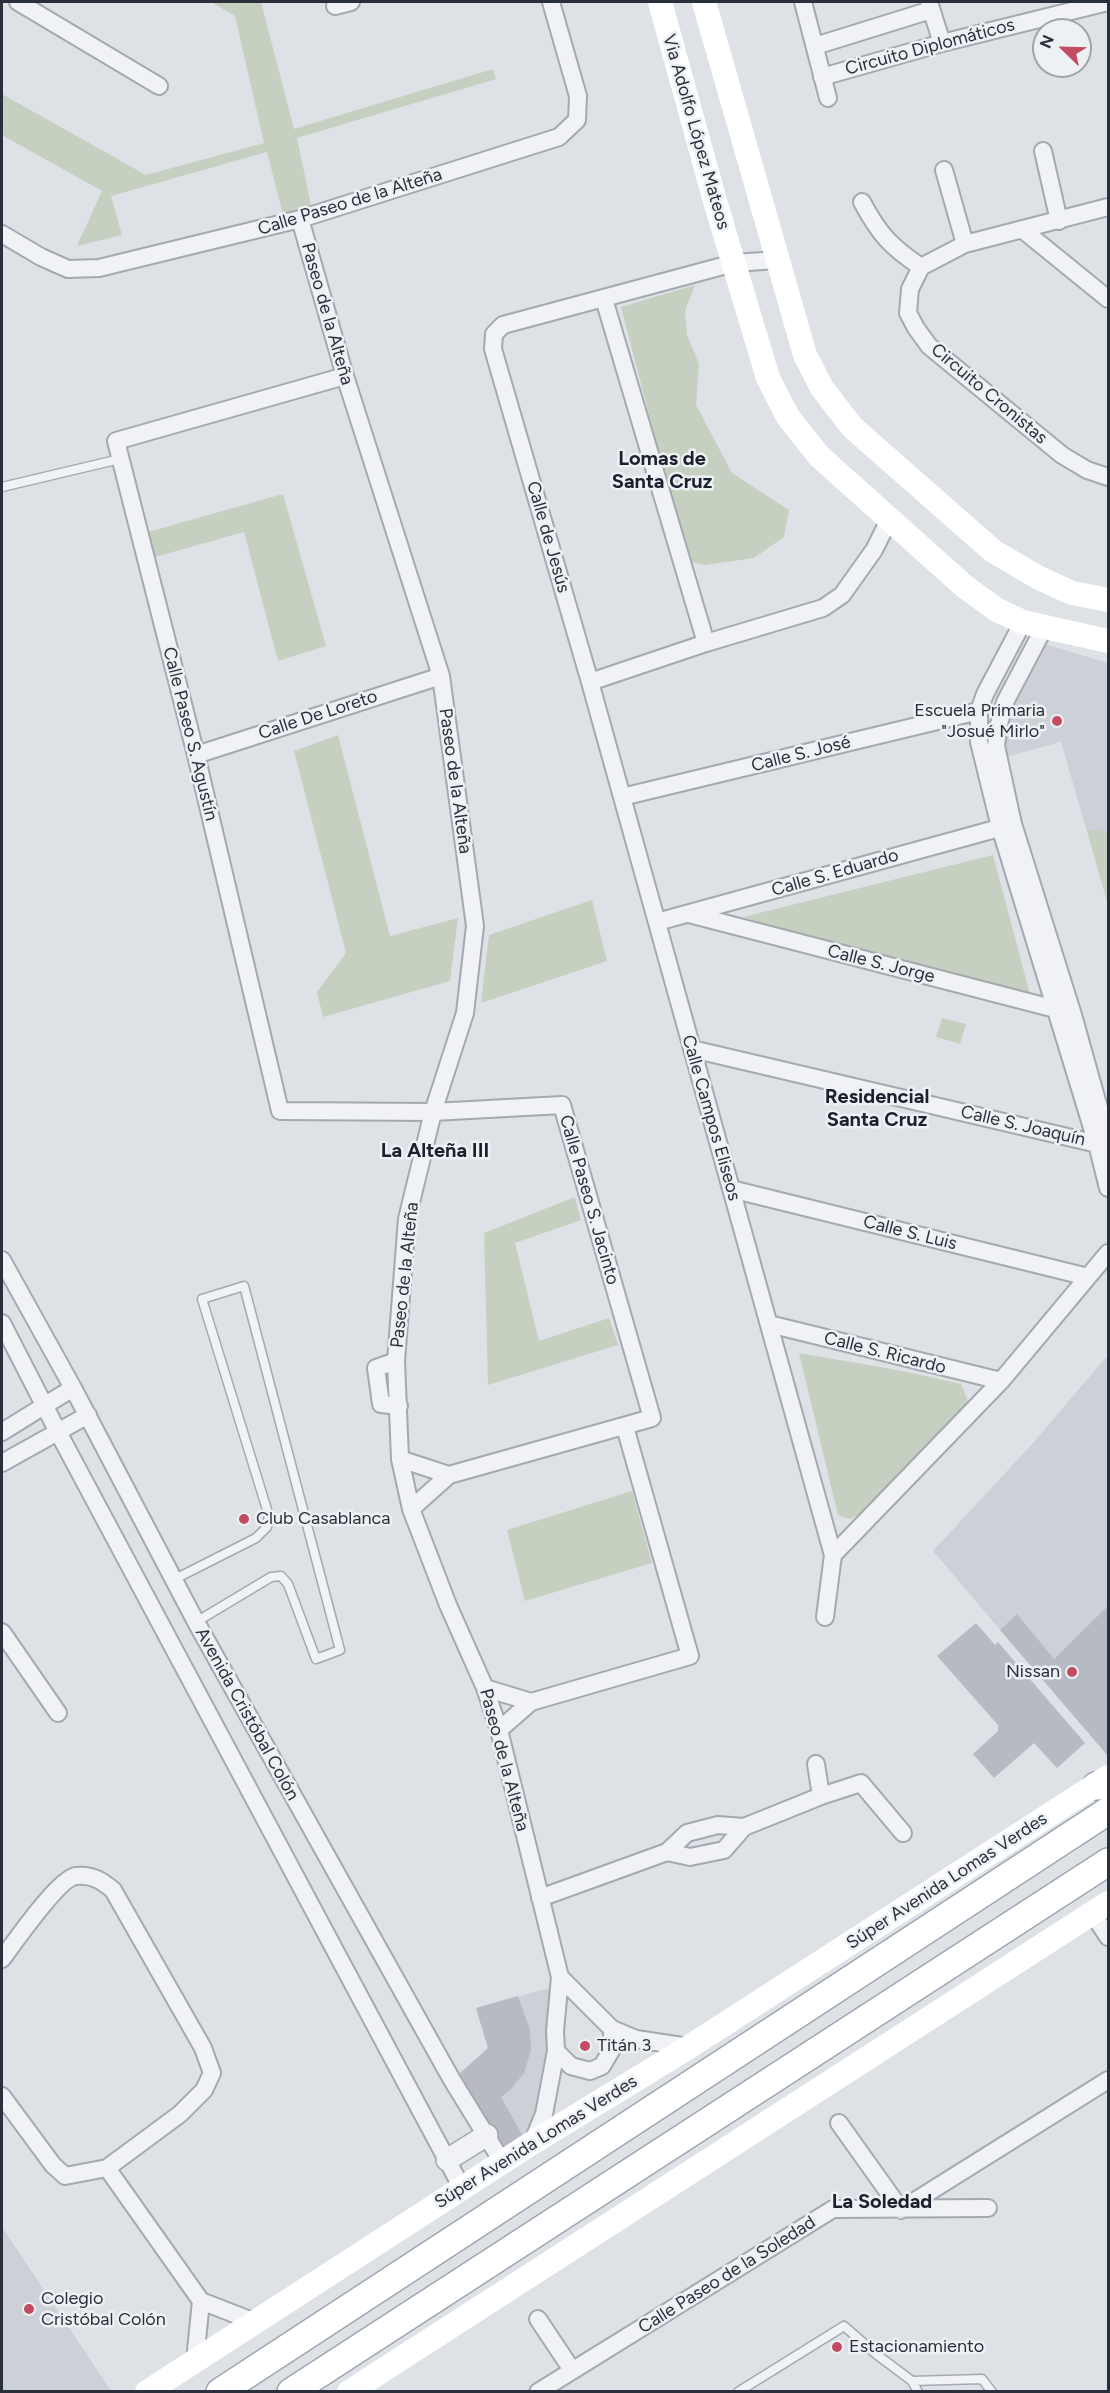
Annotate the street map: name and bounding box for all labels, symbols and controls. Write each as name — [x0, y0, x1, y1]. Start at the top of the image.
street label: Circuito Diplomáticos — [843, 14, 1017, 80]
north arrow — [1032, 18, 1092, 78]
street label: Via Adolfo López Mateos — [658, 32, 734, 232]
text: N — [1036, 32, 1058, 51]
street label: Calle Paseo de la Alteña — [255, 164, 445, 240]
street label: Paseo de la Alteña — [296, 240, 358, 388]
street label: Circuito Cronistas — [926, 339, 1052, 449]
district label: Lomas de Santa Cruz — [612, 447, 712, 494]
street label: Calle de Jesús — [522, 479, 574, 595]
street label: Calle Paseo S. Agustín — [158, 645, 222, 823]
street label: Calle De Loreto — [256, 686, 380, 744]
place label: Escuela Primaria "Josué Mirlo" — [914, 700, 1045, 742]
street label: Paseo de la Alteña — [434, 707, 476, 855]
marker: Escuela Primaria "Josué Mirlo" — [1050, 714, 1064, 728]
street label: Calle S. José — [749, 731, 853, 777]
street label: Calle S. Eduardo — [769, 845, 901, 901]
street label: Calle S. Jorge — [825, 940, 937, 988]
street label: Calle Campos Eliseos — [677, 1033, 745, 1203]
district label: Residencial Santa Cruz — [825, 1085, 929, 1132]
street label: Calle S. Joaquín — [959, 1101, 1087, 1151]
street label: Calle Paseo S. Jacinto — [554, 1113, 624, 1287]
district label: La Alteña III — [381, 1139, 489, 1163]
street label: Paseo de la Alteña — [387, 1201, 423, 1349]
street label: Calle S. Luis — [861, 1211, 959, 1255]
street label: Calle S. Ricardo — [822, 1327, 948, 1379]
place label: Club Casablanca — [256, 1508, 390, 1530]
marker: Club Casablanca — [237, 1512, 251, 1526]
street label: Avenida Cristóbal Colón — [190, 1624, 304, 1804]
place label: Nissan — [1006, 1661, 1060, 1683]
marker: Nissan — [1065, 1665, 1079, 1679]
street label: Paseo de la Alteña — [475, 1686, 533, 1834]
street label: Súper Avenida Lomas Verdes — [843, 1808, 1051, 1954]
place label: Titán 3 — [597, 2035, 651, 2057]
marker: Titán 3 — [578, 2039, 592, 2053]
street label: Súper Avenida Lomas Verdes — [431, 2071, 641, 2213]
district label: La Soledad — [832, 2190, 932, 2214]
street label: Calle Paseo de la Soledad — [634, 2212, 820, 2338]
place label: Colegio Cristóbal Colón — [41, 2288, 166, 2330]
marker: Colegio Cristóbal Colón — [22, 2302, 36, 2316]
place label: Estacionamiento — [849, 2336, 984, 2358]
marker: Estacionamiento — [830, 2340, 844, 2354]

